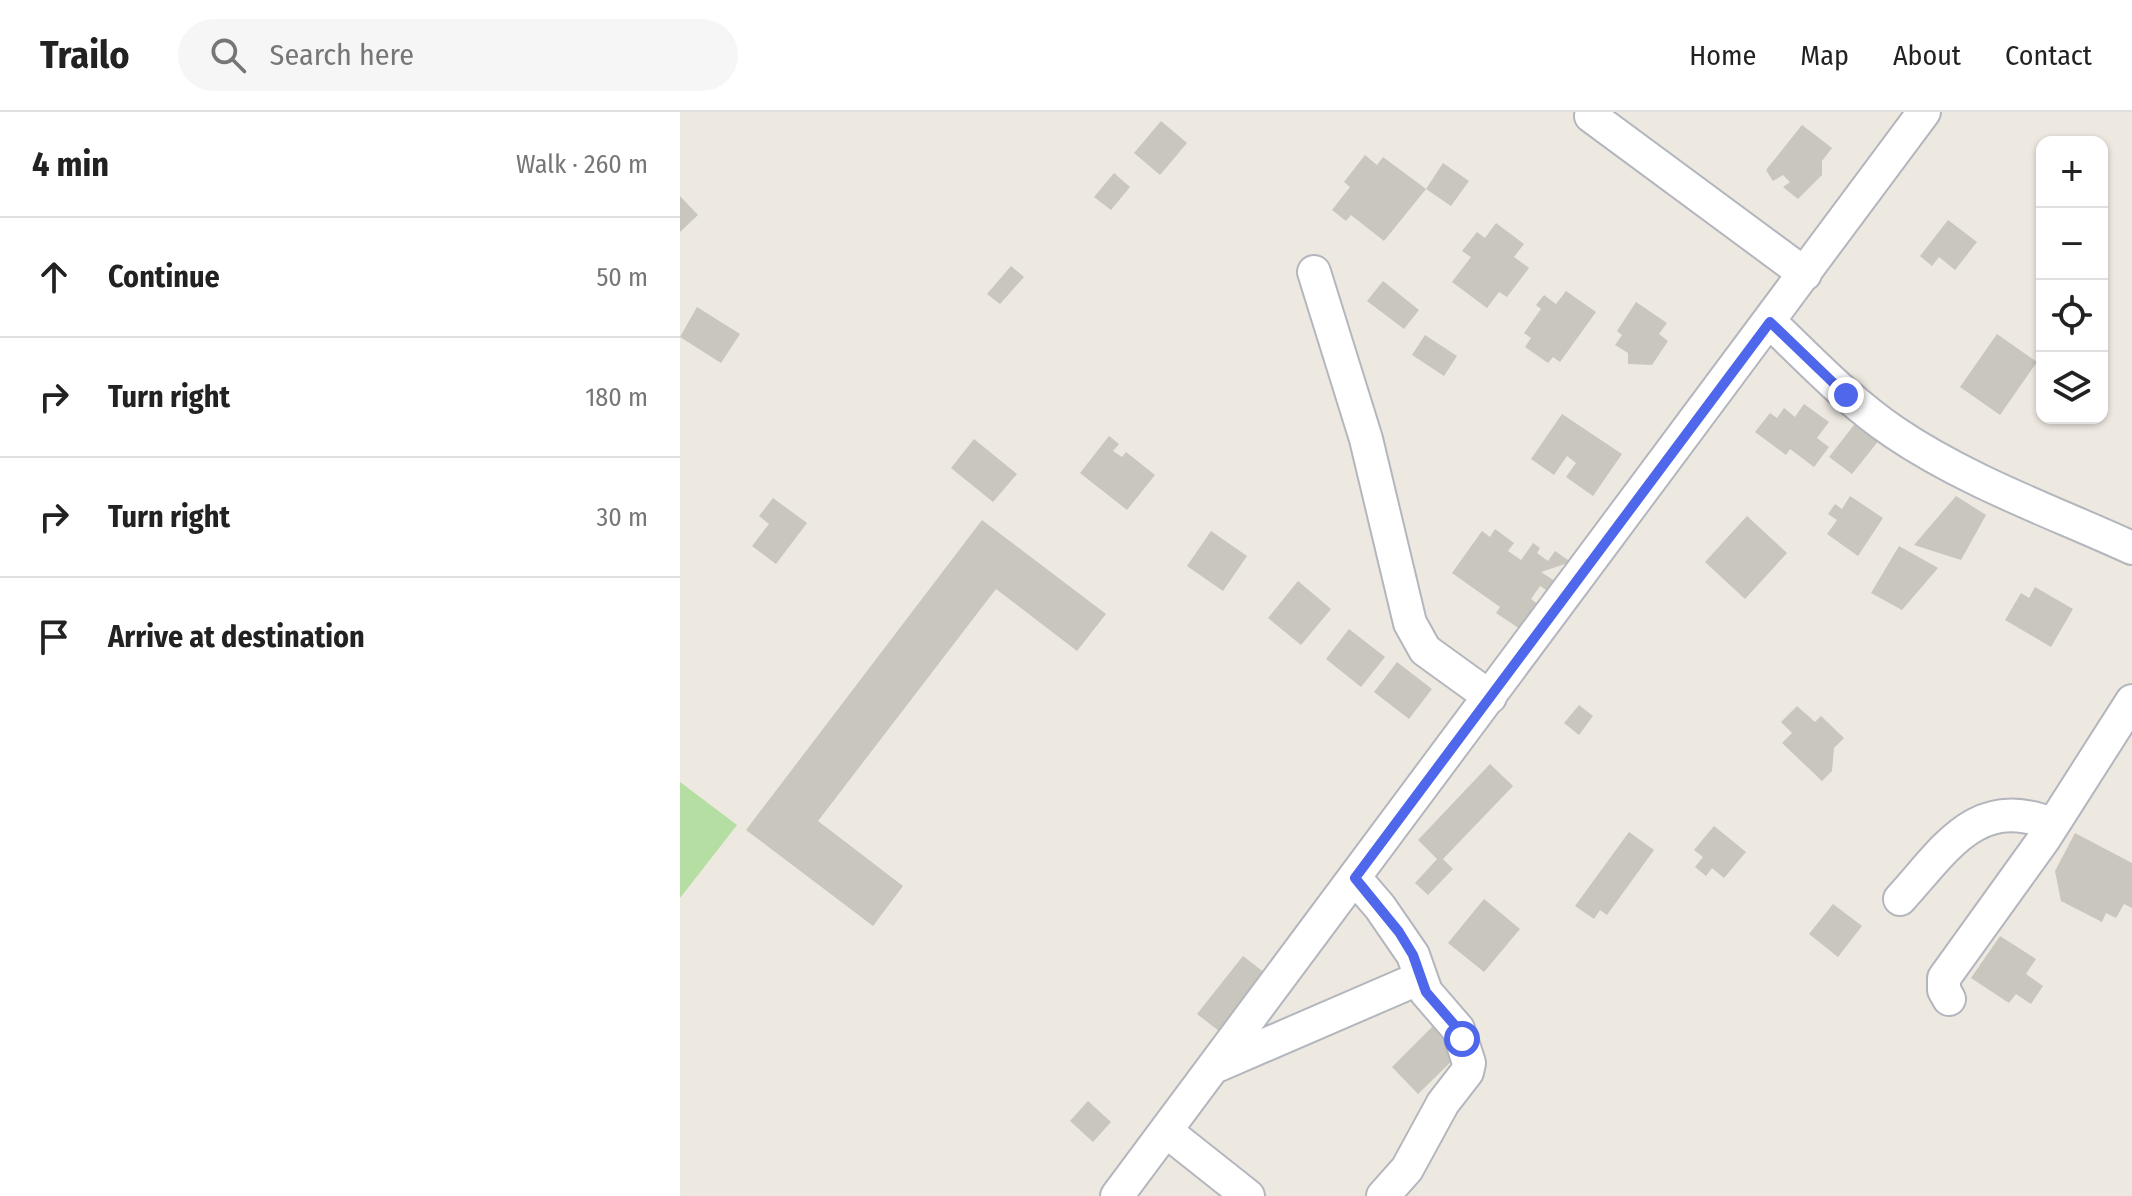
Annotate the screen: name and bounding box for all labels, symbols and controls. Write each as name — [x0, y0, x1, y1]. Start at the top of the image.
search box — [178, 19, 738, 91]
text: Trailo — [40, 32, 130, 78]
icon: search — [206, 33, 250, 77]
text: Search here — [270, 37, 414, 73]
text: Home — [1689, 39, 1756, 72]
text: Map — [1800, 39, 1849, 72]
text: About — [1893, 39, 1961, 72]
text: Contact — [2005, 39, 2092, 72]
map controls — [2036, 136, 2108, 424]
button: + — [2036, 136, 2108, 208]
text: 4 min — [32, 144, 109, 185]
text: Walk · 260 m — [516, 149, 648, 180]
button: − — [2036, 208, 2108, 280]
icon: ahead — [32, 255, 76, 299]
text: Continue — [108, 259, 220, 295]
text: 50 m — [596, 262, 648, 293]
button: locate — [2036, 280, 2108, 352]
button: layers — [2036, 352, 2108, 424]
icon: right — [32, 375, 76, 419]
route end — [1828, 377, 1864, 413]
text: Turn right — [108, 379, 230, 415]
text: 180 m — [585, 382, 648, 413]
icon: right — [32, 495, 76, 539]
text: Turn right — [108, 499, 230, 535]
text: 30 m — [597, 502, 648, 533]
icon: arrive — [32, 615, 76, 659]
text: Arrive at destination — [108, 619, 365, 655]
route start — [1444, 1021, 1480, 1057]

